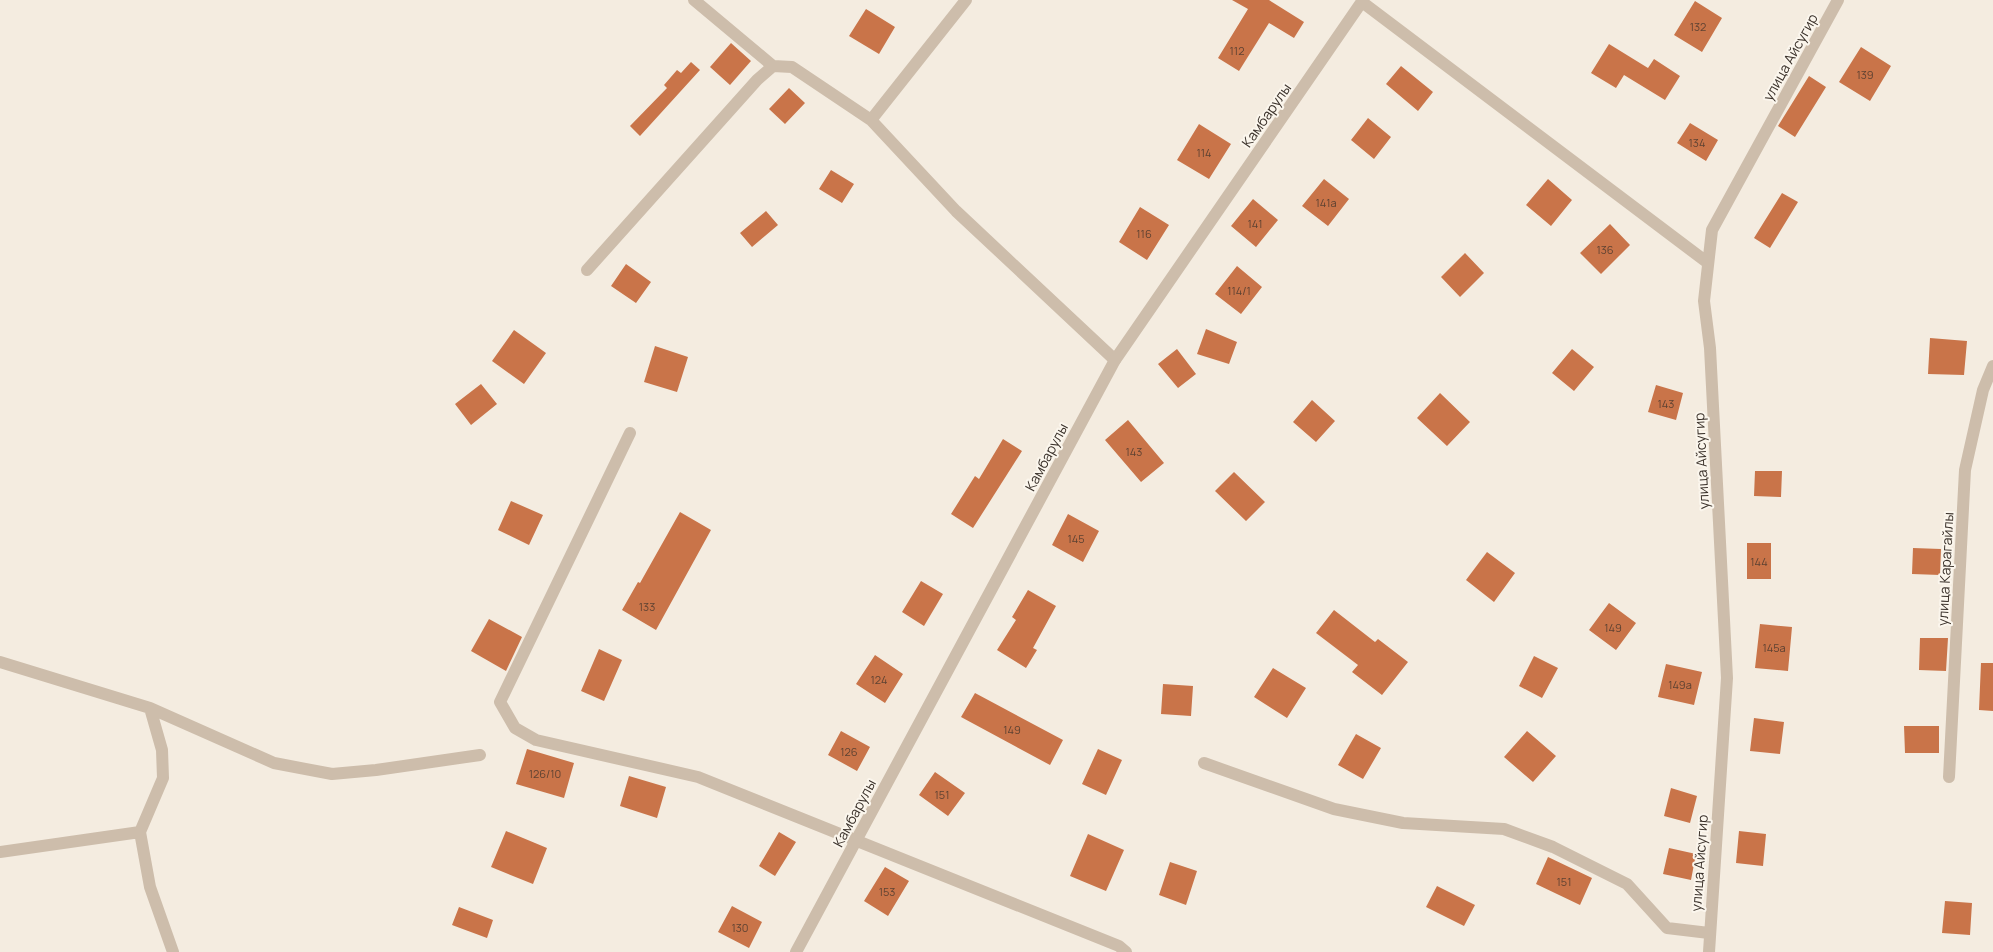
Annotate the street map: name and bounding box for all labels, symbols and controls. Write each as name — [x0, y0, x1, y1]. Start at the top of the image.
street label: улица Айсугир — [1758, 10, 1822, 104]
house number: 132 — [1690, 19, 1706, 34]
house number: 112 — [1230, 43, 1244, 58]
house number: 139 — [1856, 67, 1874, 82]
street label: Камбарулы — [1237, 79, 1295, 151]
house number: 134 — [1689, 135, 1705, 150]
house number: 114 — [1196, 145, 1212, 160]
house number: 141а — [1315, 195, 1337, 210]
house number: 141 — [1247, 216, 1263, 231]
house number: 116 — [1136, 226, 1152, 241]
house number: 136 — [1596, 242, 1614, 257]
house number: 114/1 — [1227, 283, 1251, 298]
house number: 143 — [1658, 396, 1674, 411]
street label: улица Айсугир — [1689, 412, 1713, 510]
street label: Камбарулы — [1020, 420, 1072, 494]
house number: 143 — [1126, 444, 1142, 459]
street label: улица Карагайлы — [1933, 512, 1957, 626]
house number: 145 — [1067, 531, 1085, 546]
house number: 144 — [1750, 554, 1768, 569]
house number: 133 — [639, 599, 655, 614]
house number: 149 — [1604, 620, 1622, 635]
house number: 145а — [1762, 640, 1786, 655]
house number: 124 — [871, 672, 887, 687]
house number: 149а — [1668, 677, 1692, 692]
house number: 149 — [1003, 722, 1021, 737]
house number: 126 — [840, 744, 858, 759]
house number: 126/10 — [529, 766, 561, 781]
street label: Камбарулы — [828, 776, 880, 850]
house number: 151 — [935, 787, 949, 802]
street label: улица Айсугир — [1686, 814, 1712, 912]
house number: 151 — [1557, 874, 1571, 889]
house number: 153 — [879, 884, 895, 899]
house number: 130 — [731, 920, 749, 935]

